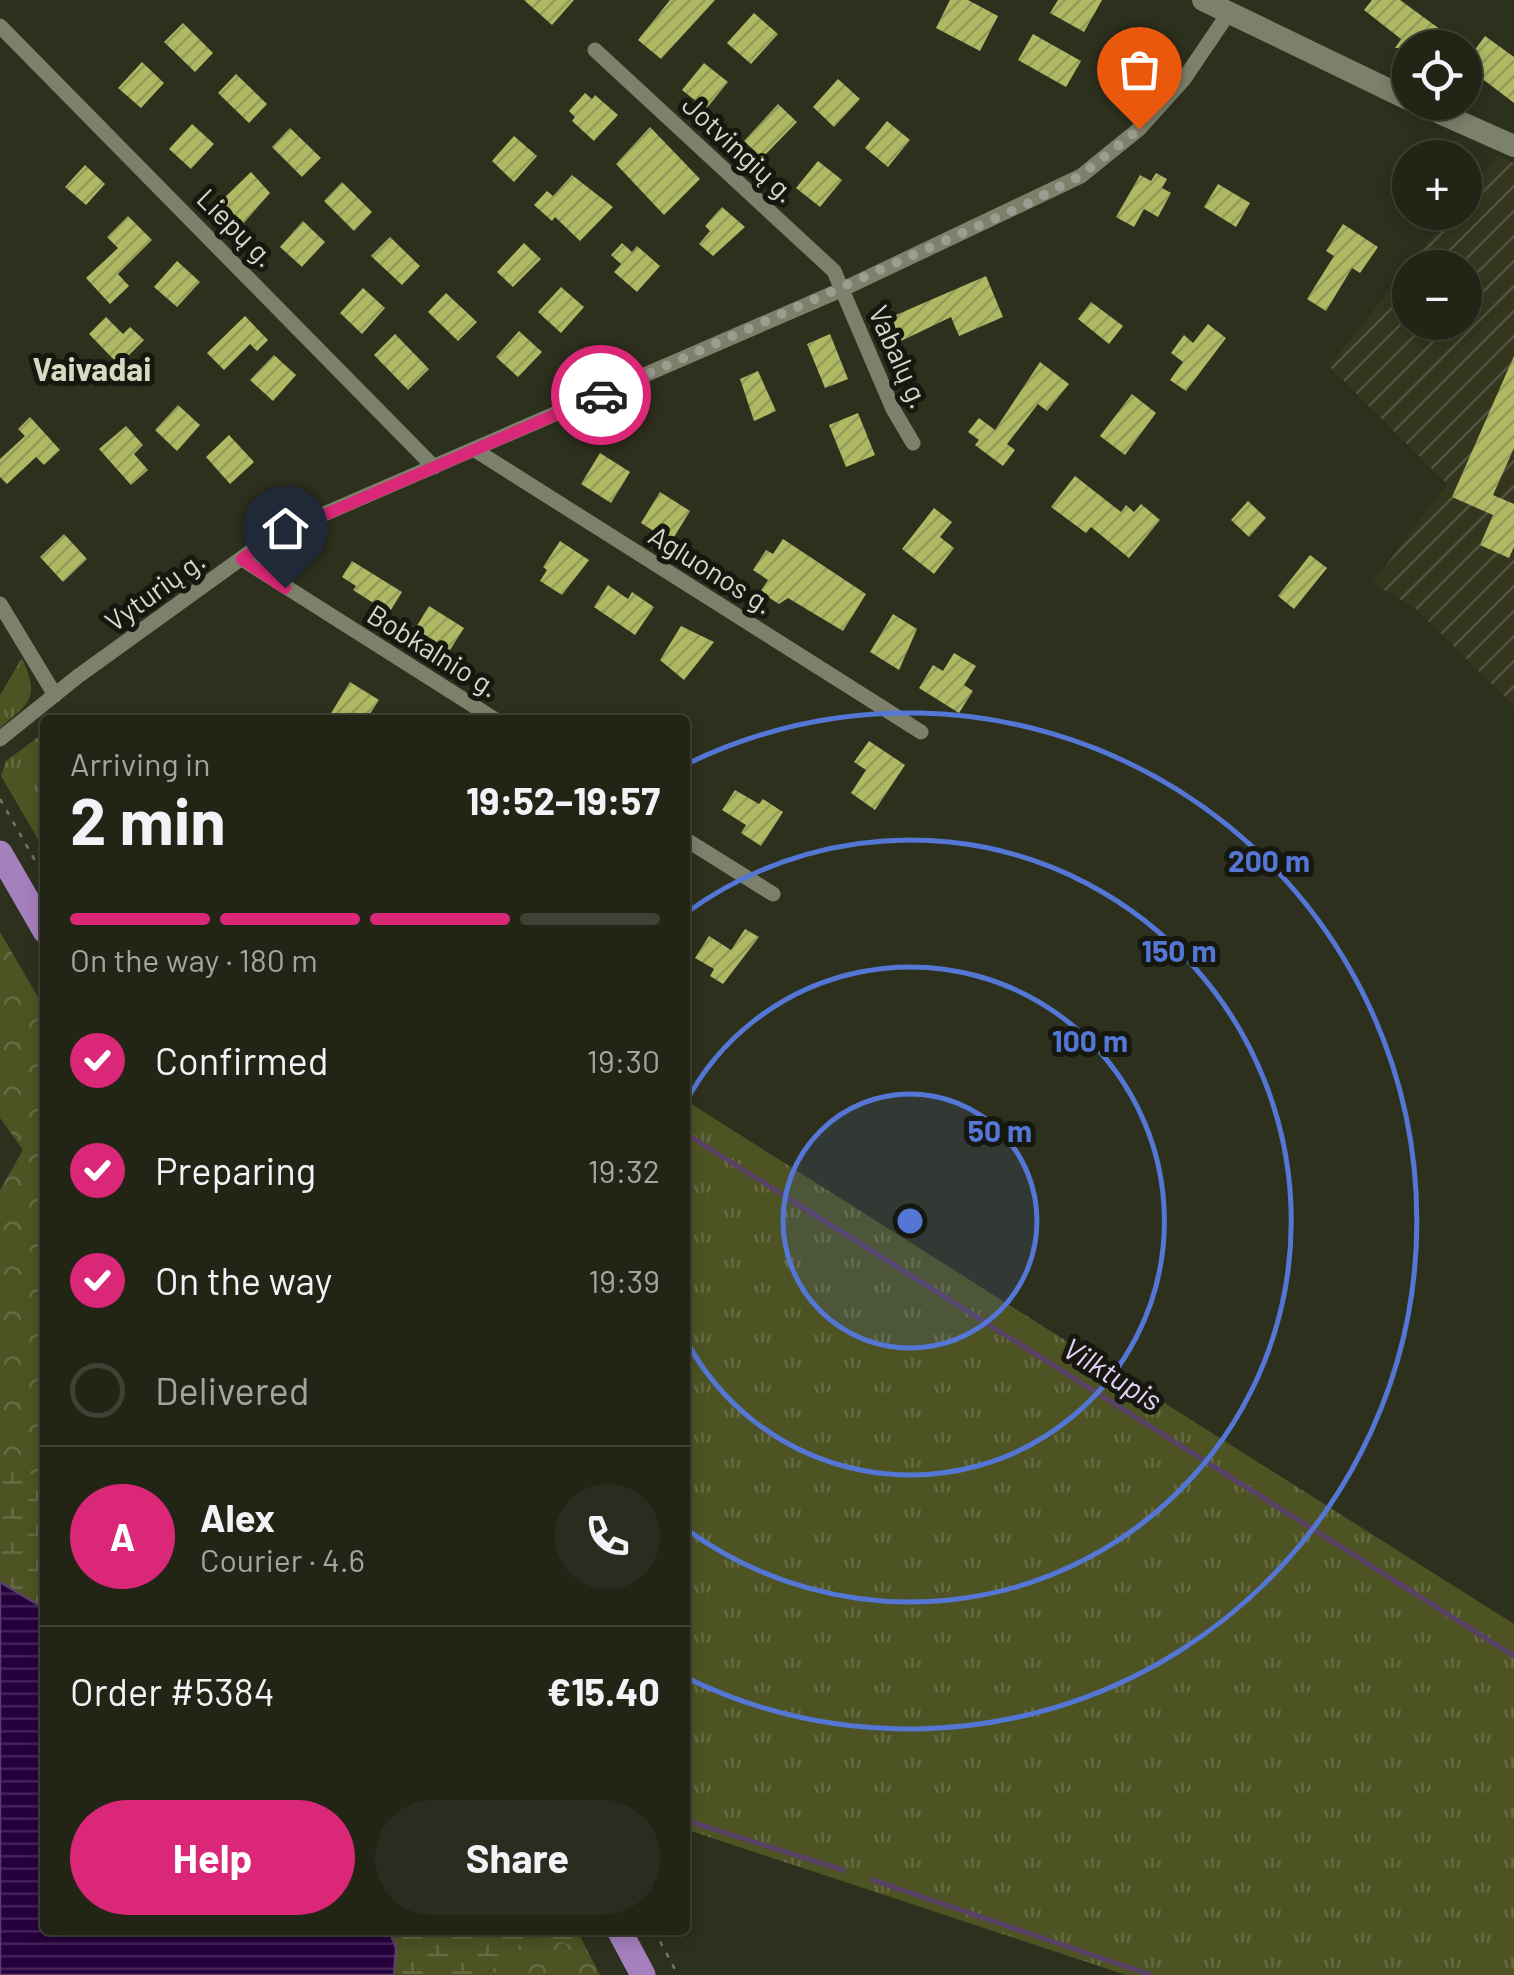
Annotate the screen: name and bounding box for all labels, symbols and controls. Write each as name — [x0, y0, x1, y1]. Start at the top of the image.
pin — [1097, 27, 1182, 130]
map controls — [1392, 30, 1482, 340]
button: locate — [1392, 30, 1482, 120]
icon: bag — [1112, 42, 1167, 97]
street label: Jotvingių g. — [676, 87, 803, 209]
button: + — [1392, 140, 1482, 230]
street label: Liepų g. — [190, 181, 283, 274]
button: − — [1392, 250, 1482, 340]
street label: Vabalų g. — [862, 300, 938, 413]
courier — [551, 345, 651, 445]
district label: Vaivadai — [33, 349, 151, 387]
icon: car — [574, 368, 629, 423]
pin — [243, 486, 328, 589]
icon: home — [258, 501, 313, 556]
street label: Agluonos g. — [643, 518, 780, 621]
street label: Vyturių g. — [98, 543, 211, 638]
street label: Bobkalnio g. — [362, 596, 505, 704]
text: Arriving in — [70, 744, 210, 782]
text: 19:52–19:57 — [466, 777, 660, 823]
text: 2 min — [70, 780, 226, 858]
text: 200 m — [1228, 842, 1310, 878]
text: 150 m — [1142, 932, 1216, 968]
text: On the way · 180 m — [70, 940, 318, 978]
text: 100 m — [1052, 1022, 1128, 1058]
icon: check — [70, 1033, 125, 1088]
text: Confirmed — [155, 1037, 328, 1083]
text: 19:30 — [587, 1041, 660, 1079]
text: 50 m — [968, 1112, 1032, 1148]
icon: check — [70, 1143, 125, 1198]
text: Preparing — [155, 1147, 316, 1193]
text: 19:32 — [588, 1151, 660, 1189]
centre of rings — [892, 1203, 928, 1239]
icon: check — [70, 1253, 125, 1308]
text: On the way — [155, 1257, 332, 1303]
text: 19:39 — [588, 1261, 660, 1299]
water label: Vilktupis — [1057, 1329, 1169, 1418]
text: Delivered — [155, 1367, 309, 1413]
button: phone — [555, 1484, 660, 1589]
text: Alex — [200, 1494, 275, 1540]
text: A — [110, 1513, 135, 1559]
text: Courier · 4.6 — [200, 1540, 365, 1578]
text: Order #5384 — [70, 1668, 275, 1714]
text: €15.40 — [547, 1668, 660, 1714]
button: Help — [70, 1800, 355, 1915]
button: Share — [375, 1800, 660, 1915]

